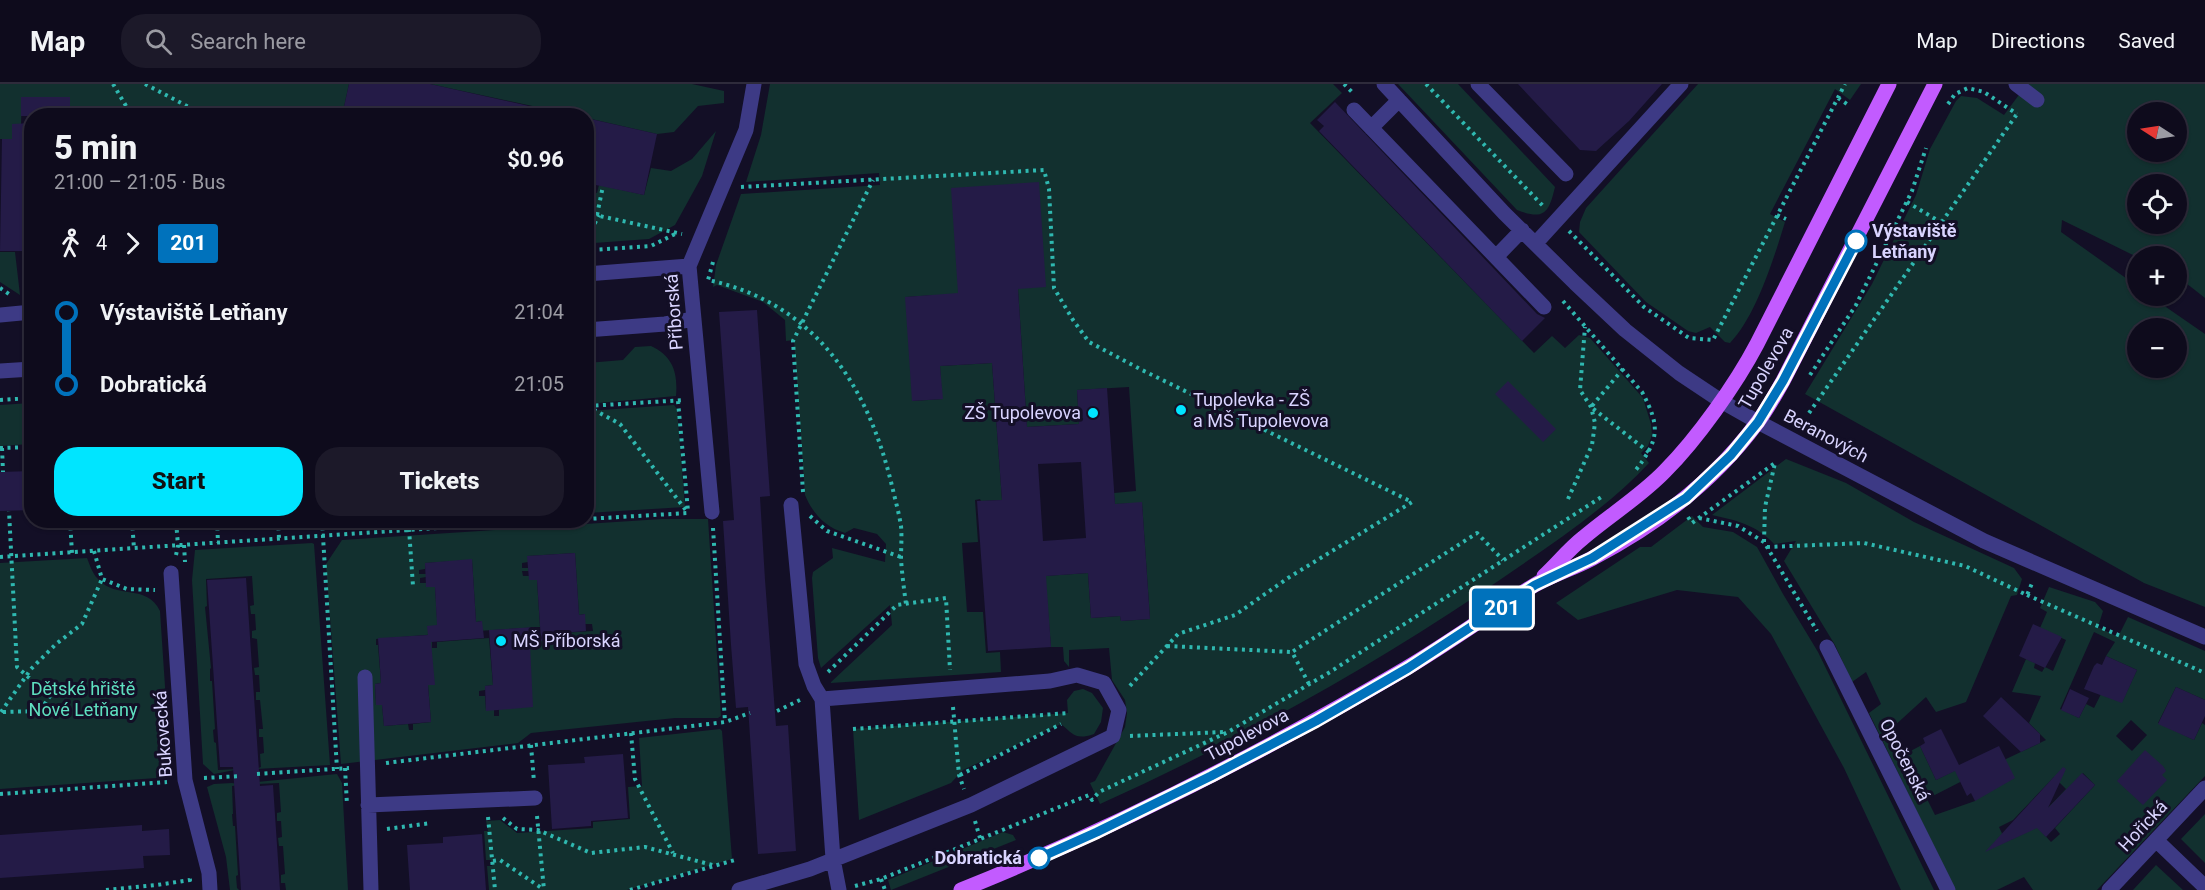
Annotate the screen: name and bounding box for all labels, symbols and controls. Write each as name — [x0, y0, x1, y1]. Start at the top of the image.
search box — [121, 14, 541, 68]
text: Map — [30, 25, 85, 58]
icon: search — [142, 25, 175, 58]
text: Search here — [190, 29, 306, 54]
text: Map — [1916, 29, 1958, 53]
text: Directions — [1991, 29, 2085, 53]
text: Saved — [2118, 29, 2175, 53]
north arrow — [2127, 102, 2187, 162]
map controls — [2127, 102, 2187, 378]
text: 5 min — [54, 128, 137, 167]
text: $0.96 — [507, 147, 564, 172]
text: 21:00 – 21:05 · Bus — [54, 170, 226, 194]
button: locate — [2127, 174, 2187, 234]
place label: Výstaviště Letňany — [1872, 220, 1957, 262]
icon: walk — [54, 227, 87, 260]
icon: forward — [116, 227, 149, 260]
marker: Výstaviště Letňany — [1845, 230, 1867, 252]
text: 4 — [96, 231, 107, 255]
text: 201 — [170, 231, 206, 255]
button: + — [2127, 246, 2187, 306]
street label: Příborská — [660, 273, 687, 351]
text: Výstaviště Letňany — [100, 300, 287, 325]
text: 21:04 — [514, 300, 564, 324]
button: − — [2127, 318, 2187, 378]
street label: Tupolevova — [1734, 323, 1797, 412]
text: Dobratická — [100, 372, 207, 397]
text: 21:05 — [514, 372, 564, 396]
place label: Tupolevka - ZŠ a MŠ Tupolevova — [1193, 389, 1329, 431]
place label: ZŠ Tupolevova — [964, 402, 1081, 423]
marker: Tupolevka - ZŠ a MŠ Tupolevova — [1174, 403, 1188, 417]
street label: Beranových — [1780, 404, 1872, 467]
marker: ZŠ Tupolevova — [1086, 406, 1100, 420]
button: Start — [54, 447, 303, 516]
button: Tickets — [315, 447, 564, 516]
line badge: 201 — [1468, 588, 1537, 628]
text: 201 — [1484, 596, 1520, 620]
place label: MŠ Příborská — [513, 630, 620, 651]
marker: MŠ Příborská — [494, 634, 508, 648]
park label: Dětské hřiště Nové Letňany — [29, 678, 138, 720]
street label: Bukovecká — [149, 690, 176, 778]
street label: Tupolevova — [1202, 704, 1292, 765]
street label: Opočenská — [1876, 715, 1935, 805]
street label: Hořická — [2114, 796, 2171, 855]
place label: Dobratická — [935, 847, 1022, 868]
marker: Dobratická — [1028, 847, 1050, 869]

